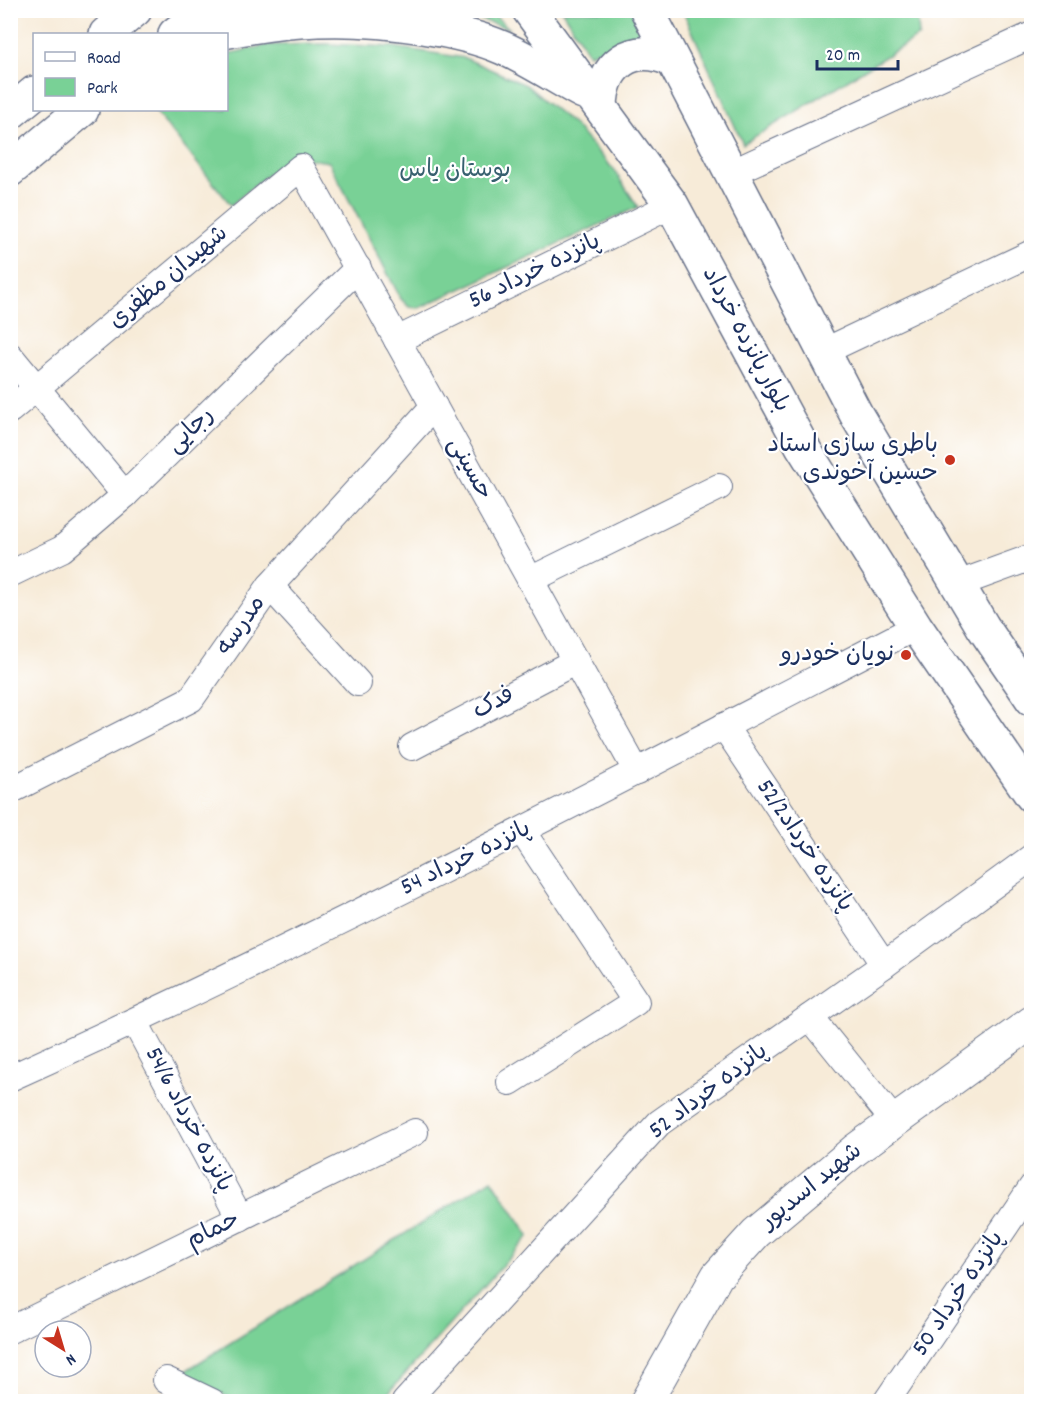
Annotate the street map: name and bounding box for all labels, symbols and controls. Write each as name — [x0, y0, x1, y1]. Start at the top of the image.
legend — [33, 33, 228, 111]
scale bar — [817, 33, 898, 71]
text: 20 m — [826, 44, 860, 69]
text: Road — [87, 47, 121, 72]
text: Park — [87, 77, 118, 102]
park label: بوستان یاس — [399, 154, 511, 188]
street label: شهیدان مظفری — [102, 218, 236, 338]
street label: پانزده خرداد 56 — [463, 225, 607, 319]
street label: بلوار پانزده خرداد — [692, 261, 798, 419]
street label: رجایی — [160, 400, 222, 462]
place label: باطری سازی استاد حسین آخوندی — [768, 429, 938, 491]
street label: حسینی — [438, 431, 500, 507]
marker: باطری سازی استاد حسین آخوندی — [943, 453, 957, 467]
street label: مدرسه — [209, 589, 275, 663]
place label: نویان خودرو — [779, 638, 894, 672]
marker: نویان خودرو — [899, 648, 913, 662]
street label: فدک — [467, 679, 521, 729]
street label: پانزده خرداد52/2 — [747, 773, 861, 919]
street label: پانزده خرداد 54 — [395, 813, 537, 905]
street label: پانزده خرداد 52 — [642, 1036, 776, 1148]
street label: پانزده خرداد 54/6 — [135, 1041, 241, 1199]
street label: شهید اسدپور — [752, 1135, 870, 1240]
street label: حمام — [181, 1204, 245, 1258]
street label: پانزده خرداد 50 — [905, 1225, 1013, 1363]
north arrow — [33, 1319, 93, 1379]
text: N — [60, 1347, 81, 1371]

